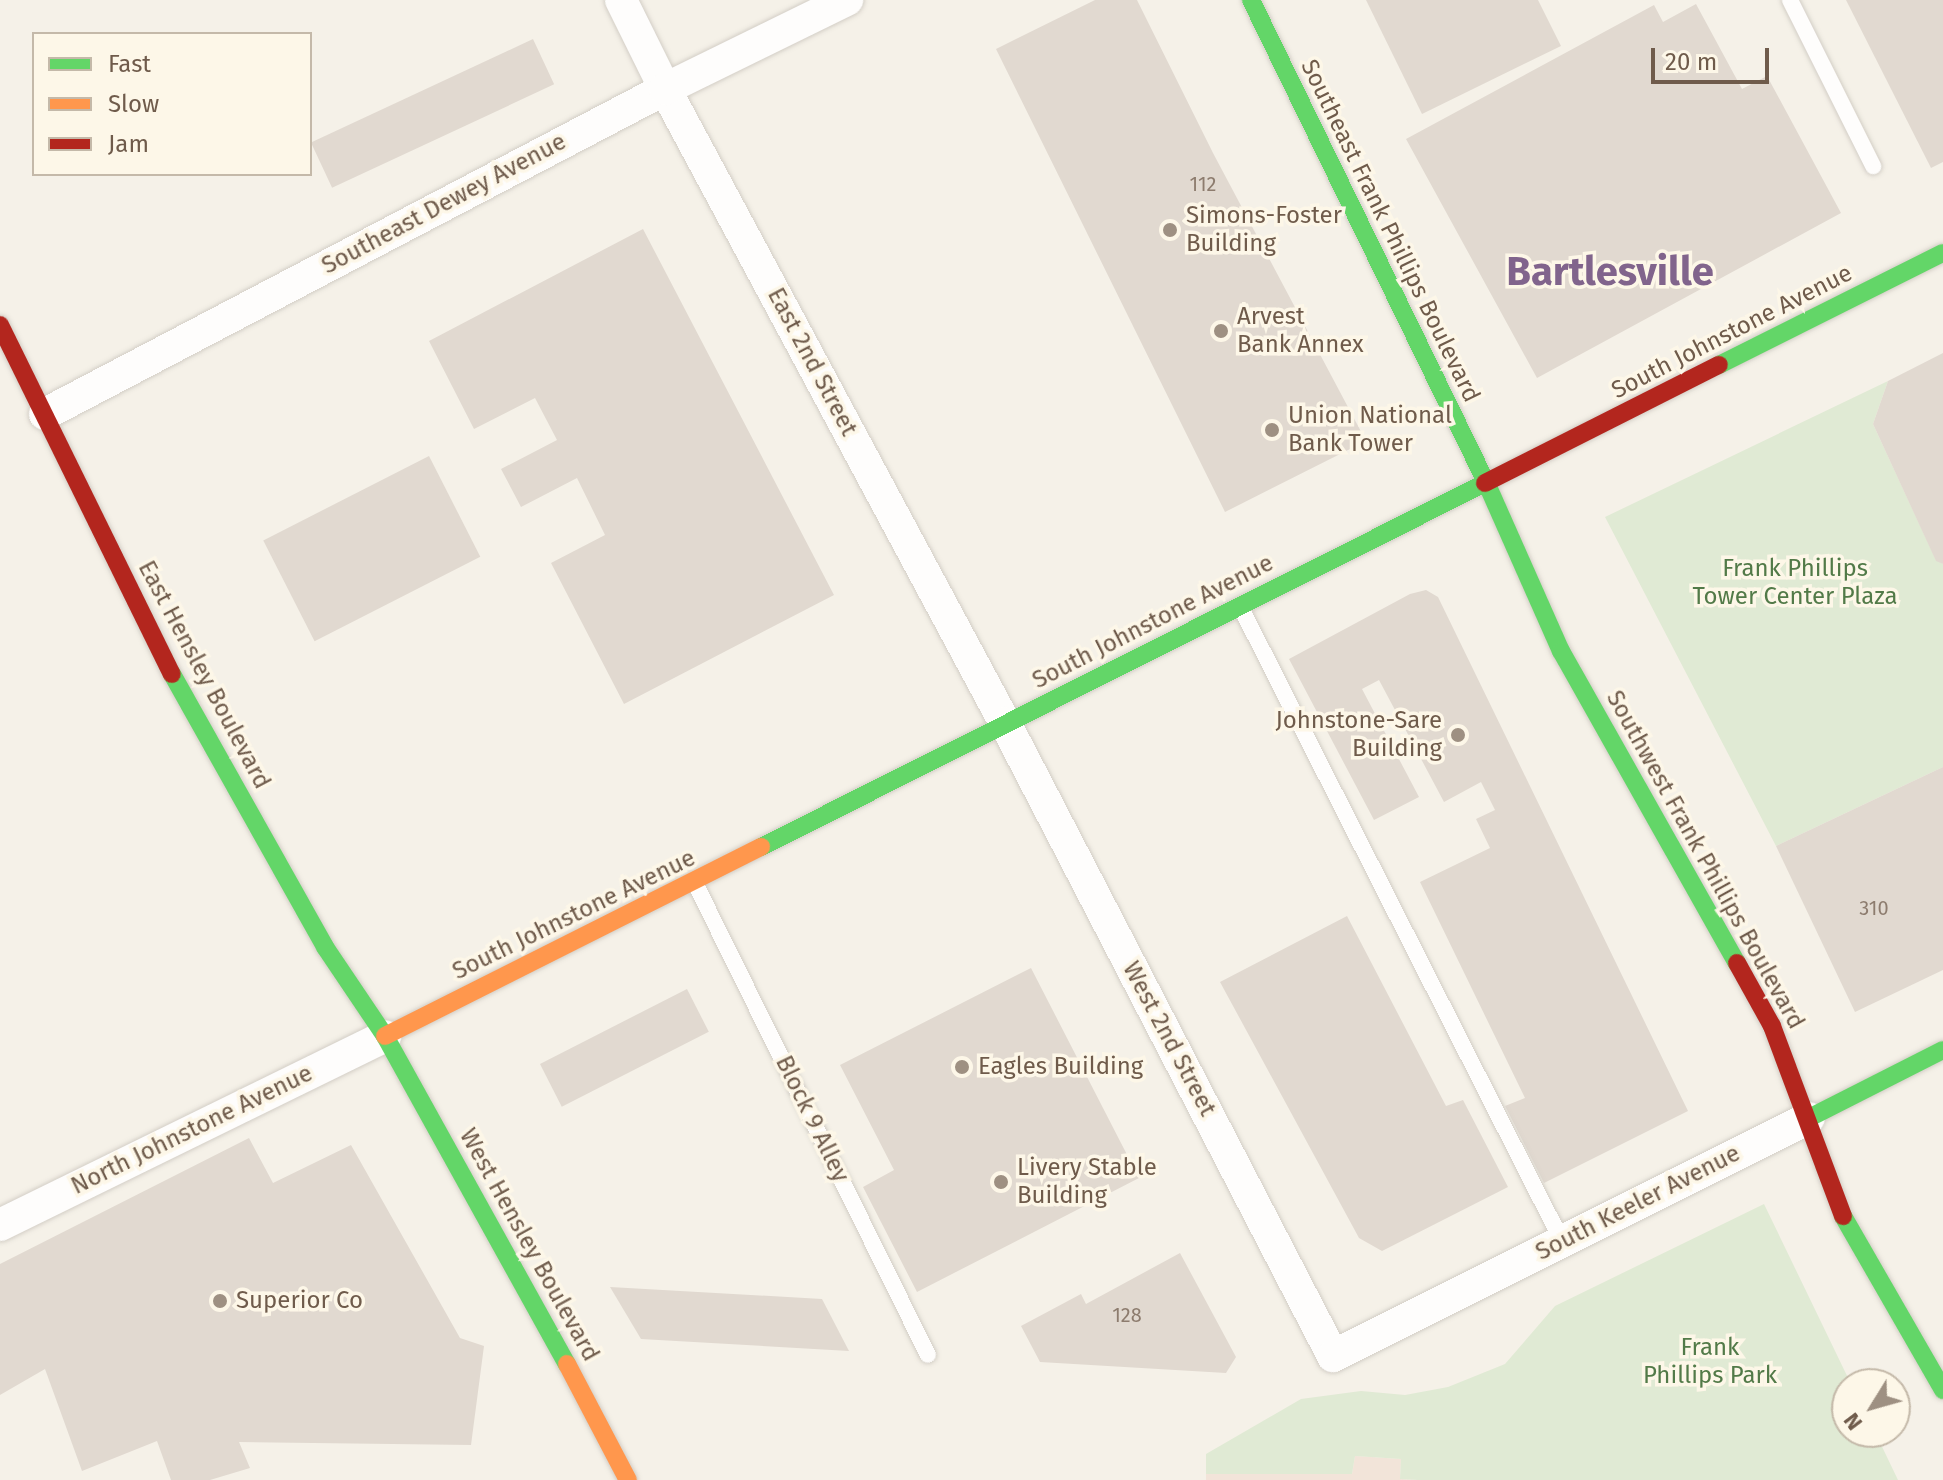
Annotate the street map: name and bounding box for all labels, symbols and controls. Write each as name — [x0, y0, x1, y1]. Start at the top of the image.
legend — [32, 32, 312, 176]
scale bar — [1655, 32, 1773, 82]
text: 20 m — [1665, 48, 1717, 76]
text: Fast — [108, 50, 151, 78]
street label: Southeast Frank Phillips Boulevard — [1294, 55, 1486, 407]
text: Slow — [108, 90, 159, 118]
street label: Southeast Dewey Avenue — [317, 127, 571, 281]
text: Jam — [108, 130, 149, 158]
house number: 112 — [1190, 172, 1216, 196]
place label: Simons-Foster Building — [1186, 202, 1342, 258]
marker: Simons-Foster Building — [1161, 221, 1179, 239]
district label: Bartlesville — [1506, 248, 1714, 296]
street label: South Johnstone Avenue — [1607, 259, 1857, 405]
street label: East 2nd Street — [761, 283, 863, 441]
place label: Arvest Bank Annex — [1237, 303, 1364, 359]
marker: Arvest Bank Annex — [1212, 322, 1230, 340]
place label: Union National Bank Tower — [1288, 402, 1452, 458]
marker: Union National Bank Tower — [1263, 421, 1281, 439]
street label: South Johnstone Avenue — [1028, 549, 1278, 695]
park label: Frank Phillips Tower Center Plaza — [1693, 555, 1897, 611]
street label: East Hensley Boulevard — [132, 556, 276, 794]
street label: Southwest Frank Phillips Boulevard — [1600, 686, 1810, 1034]
place label: Johnstone-Sare Building — [1275, 707, 1442, 763]
marker: Johnstone-Sare Building — [1449, 726, 1467, 744]
street label: South Johnstone Avenue — [448, 844, 700, 986]
house number: 310 — [1859, 896, 1889, 920]
street label: West 2nd Street — [1116, 957, 1222, 1121]
street label: Block 9 Alley — [769, 1051, 855, 1187]
place label: Eagles Building — [978, 1053, 1143, 1081]
marker: Eagles Building — [953, 1058, 971, 1076]
street label: North Johnstone Avenue — [67, 1059, 317, 1201]
street label: West Hensley Boulevard — [453, 1124, 605, 1366]
street label: South Keeler Avenue — [1531, 1139, 1745, 1267]
place label: Livery Stable Building — [1017, 1154, 1157, 1210]
marker: Livery Stable Building — [992, 1173, 1010, 1191]
place label: Superior Co — [236, 1287, 363, 1315]
marker: Superior Co — [211, 1292, 229, 1310]
house number: 128 — [1112, 1303, 1142, 1327]
park label: Frank Phillips Park — [1643, 1334, 1777, 1390]
north arrow — [1831, 1368, 1911, 1448]
text: N — [1838, 1408, 1868, 1435]

